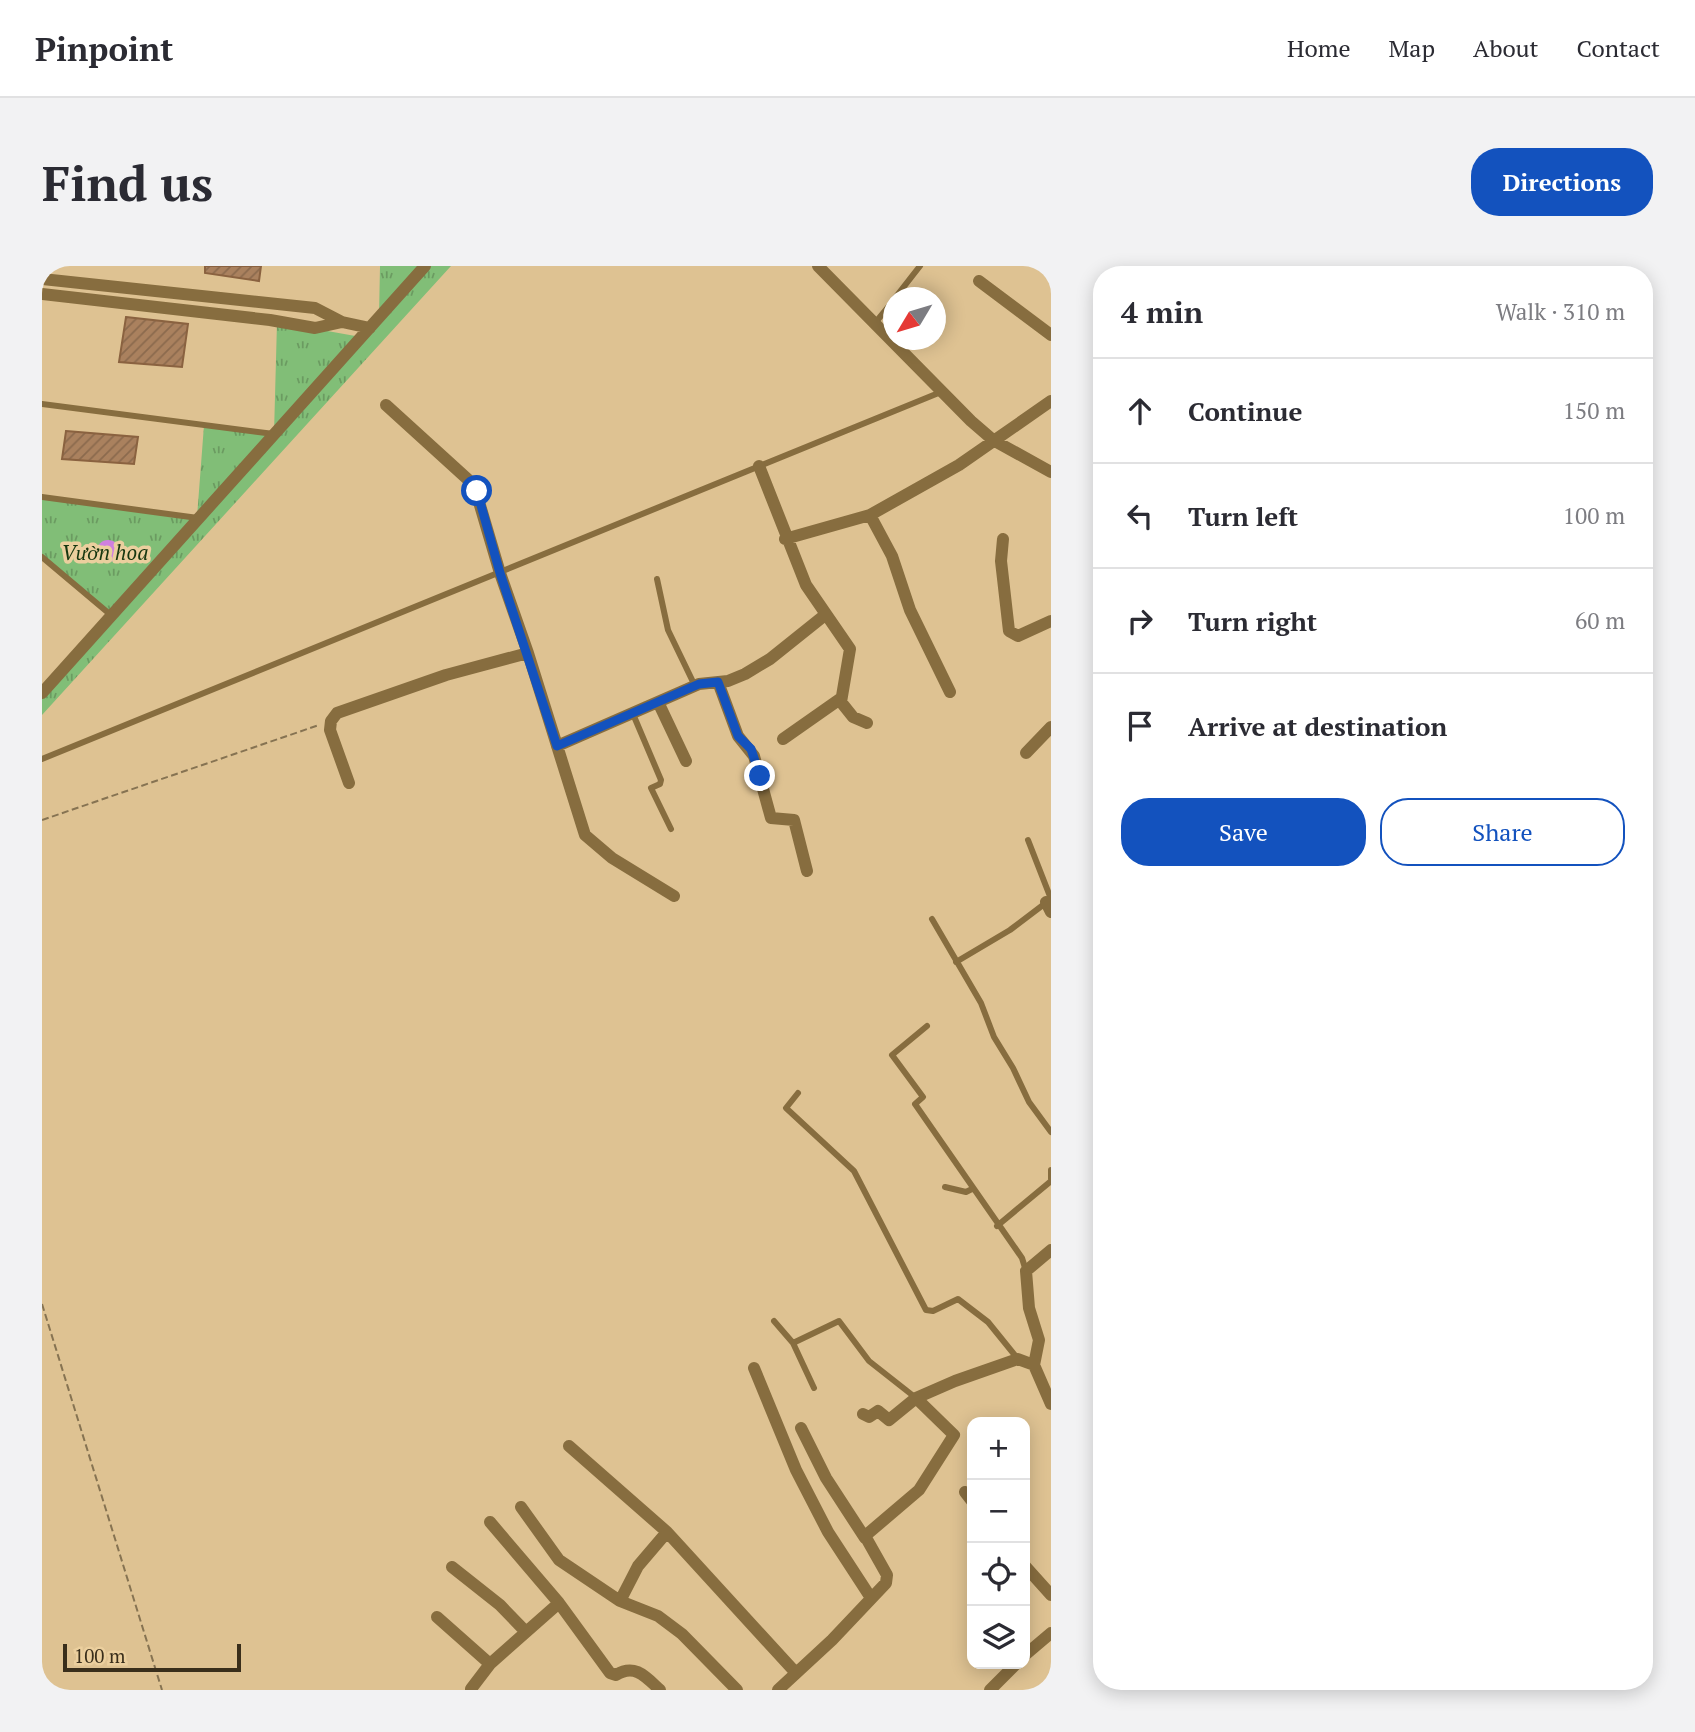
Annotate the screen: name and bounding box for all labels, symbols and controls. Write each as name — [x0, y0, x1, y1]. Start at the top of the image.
text: Pinpoint — [35, 27, 173, 70]
text: Home — [1287, 32, 1351, 64]
text: Map — [1389, 32, 1435, 64]
text: About — [1473, 32, 1539, 64]
text: Contact — [1577, 32, 1660, 64]
button: Directions — [1471, 148, 1653, 216]
text: Find us — [42, 150, 213, 215]
north arrow — [883, 287, 946, 350]
text: 4 min — [1121, 292, 1203, 332]
text: Walk · 310 m — [1496, 296, 1625, 327]
icon: ahead — [1121, 392, 1159, 430]
text: Continue — [1188, 394, 1302, 428]
text: 150 m — [1563, 395, 1625, 426]
route start — [461, 475, 492, 506]
icon: left — [1121, 497, 1159, 535]
text: Turn left — [1188, 499, 1298, 533]
text: 100 m — [1563, 500, 1625, 531]
park label: Vườn hoa — [62, 538, 148, 566]
icon: right — [1121, 602, 1159, 640]
text: Turn right — [1188, 604, 1317, 638]
text: 60 m — [1575, 605, 1625, 636]
icon: arrive — [1121, 707, 1159, 745]
text: Arrive at destination — [1188, 709, 1447, 743]
route end — [744, 760, 775, 791]
button: Save — [1121, 798, 1366, 866]
button: Share — [1380, 798, 1625, 866]
map controls — [967, 1417, 1030, 1669]
button: + — [967, 1417, 1030, 1480]
button: − — [967, 1480, 1030, 1543]
button: locate — [967, 1543, 1030, 1606]
button: layers — [967, 1606, 1030, 1669]
scale bar — [63, 1641, 242, 1673]
text: 100 m — [74, 1643, 125, 1668]

